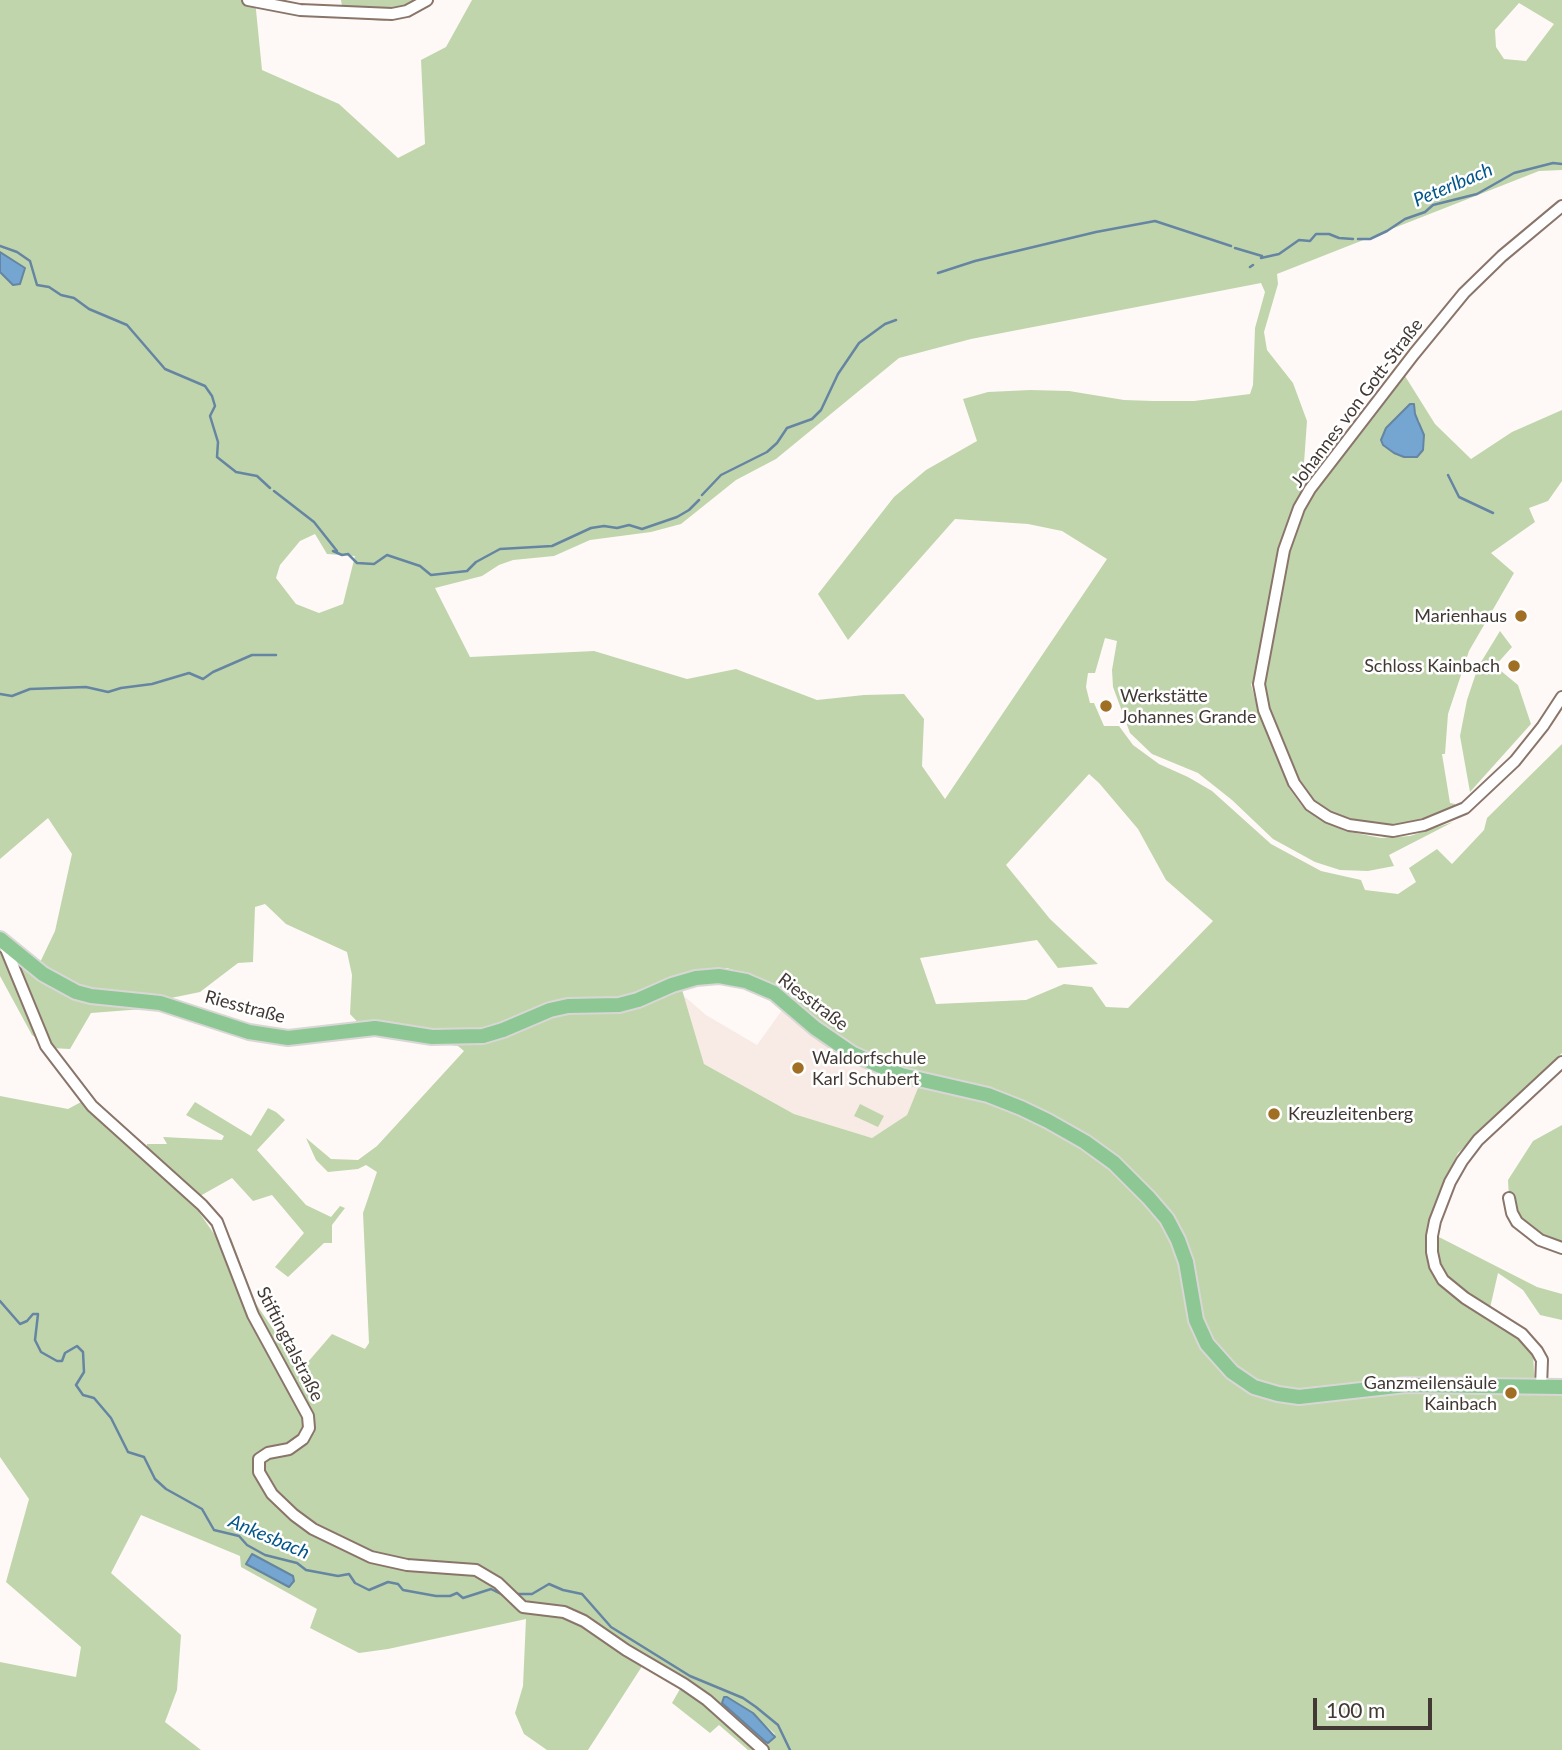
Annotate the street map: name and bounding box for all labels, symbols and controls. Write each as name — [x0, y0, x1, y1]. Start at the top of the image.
water label: Peterlbach — [1410, 158, 1496, 212]
street label: Johannes von Gott-Straße — [1287, 314, 1427, 492]
place label: Marienhaus — [1414, 605, 1507, 627]
marker: Marienhaus — [1513, 608, 1529, 624]
place label: Schloss Kainbach — [1364, 655, 1500, 677]
marker: Schloss Kainbach — [1506, 658, 1522, 674]
place label: Werkstätte Johannes Grande — [1120, 685, 1256, 728]
marker: Werkstätte Johannes Grande — [1098, 698, 1114, 714]
street label: Riesstraße — [774, 969, 852, 1035]
street label: Riesstraße — [202, 986, 288, 1028]
place label: Waldorfschule Karl Schubert — [812, 1047, 926, 1090]
marker: Waldorfschule Karl Schubert — [790, 1060, 806, 1076]
place label: Kreuzleitenberg — [1288, 1103, 1413, 1125]
marker: Kreuzleitenberg — [1266, 1106, 1282, 1122]
street label: Stiftingtalstraße — [252, 1283, 328, 1405]
place label: Ganzmeilensäule Kainbach — [1364, 1372, 1497, 1414]
marker: Ganzmeilensäule Kainbach — [1503, 1385, 1519, 1401]
water label: Ankesbach — [225, 1510, 313, 1564]
scale bar — [1317, 1684, 1436, 1728]
text: 100 m — [1326, 1697, 1385, 1722]

